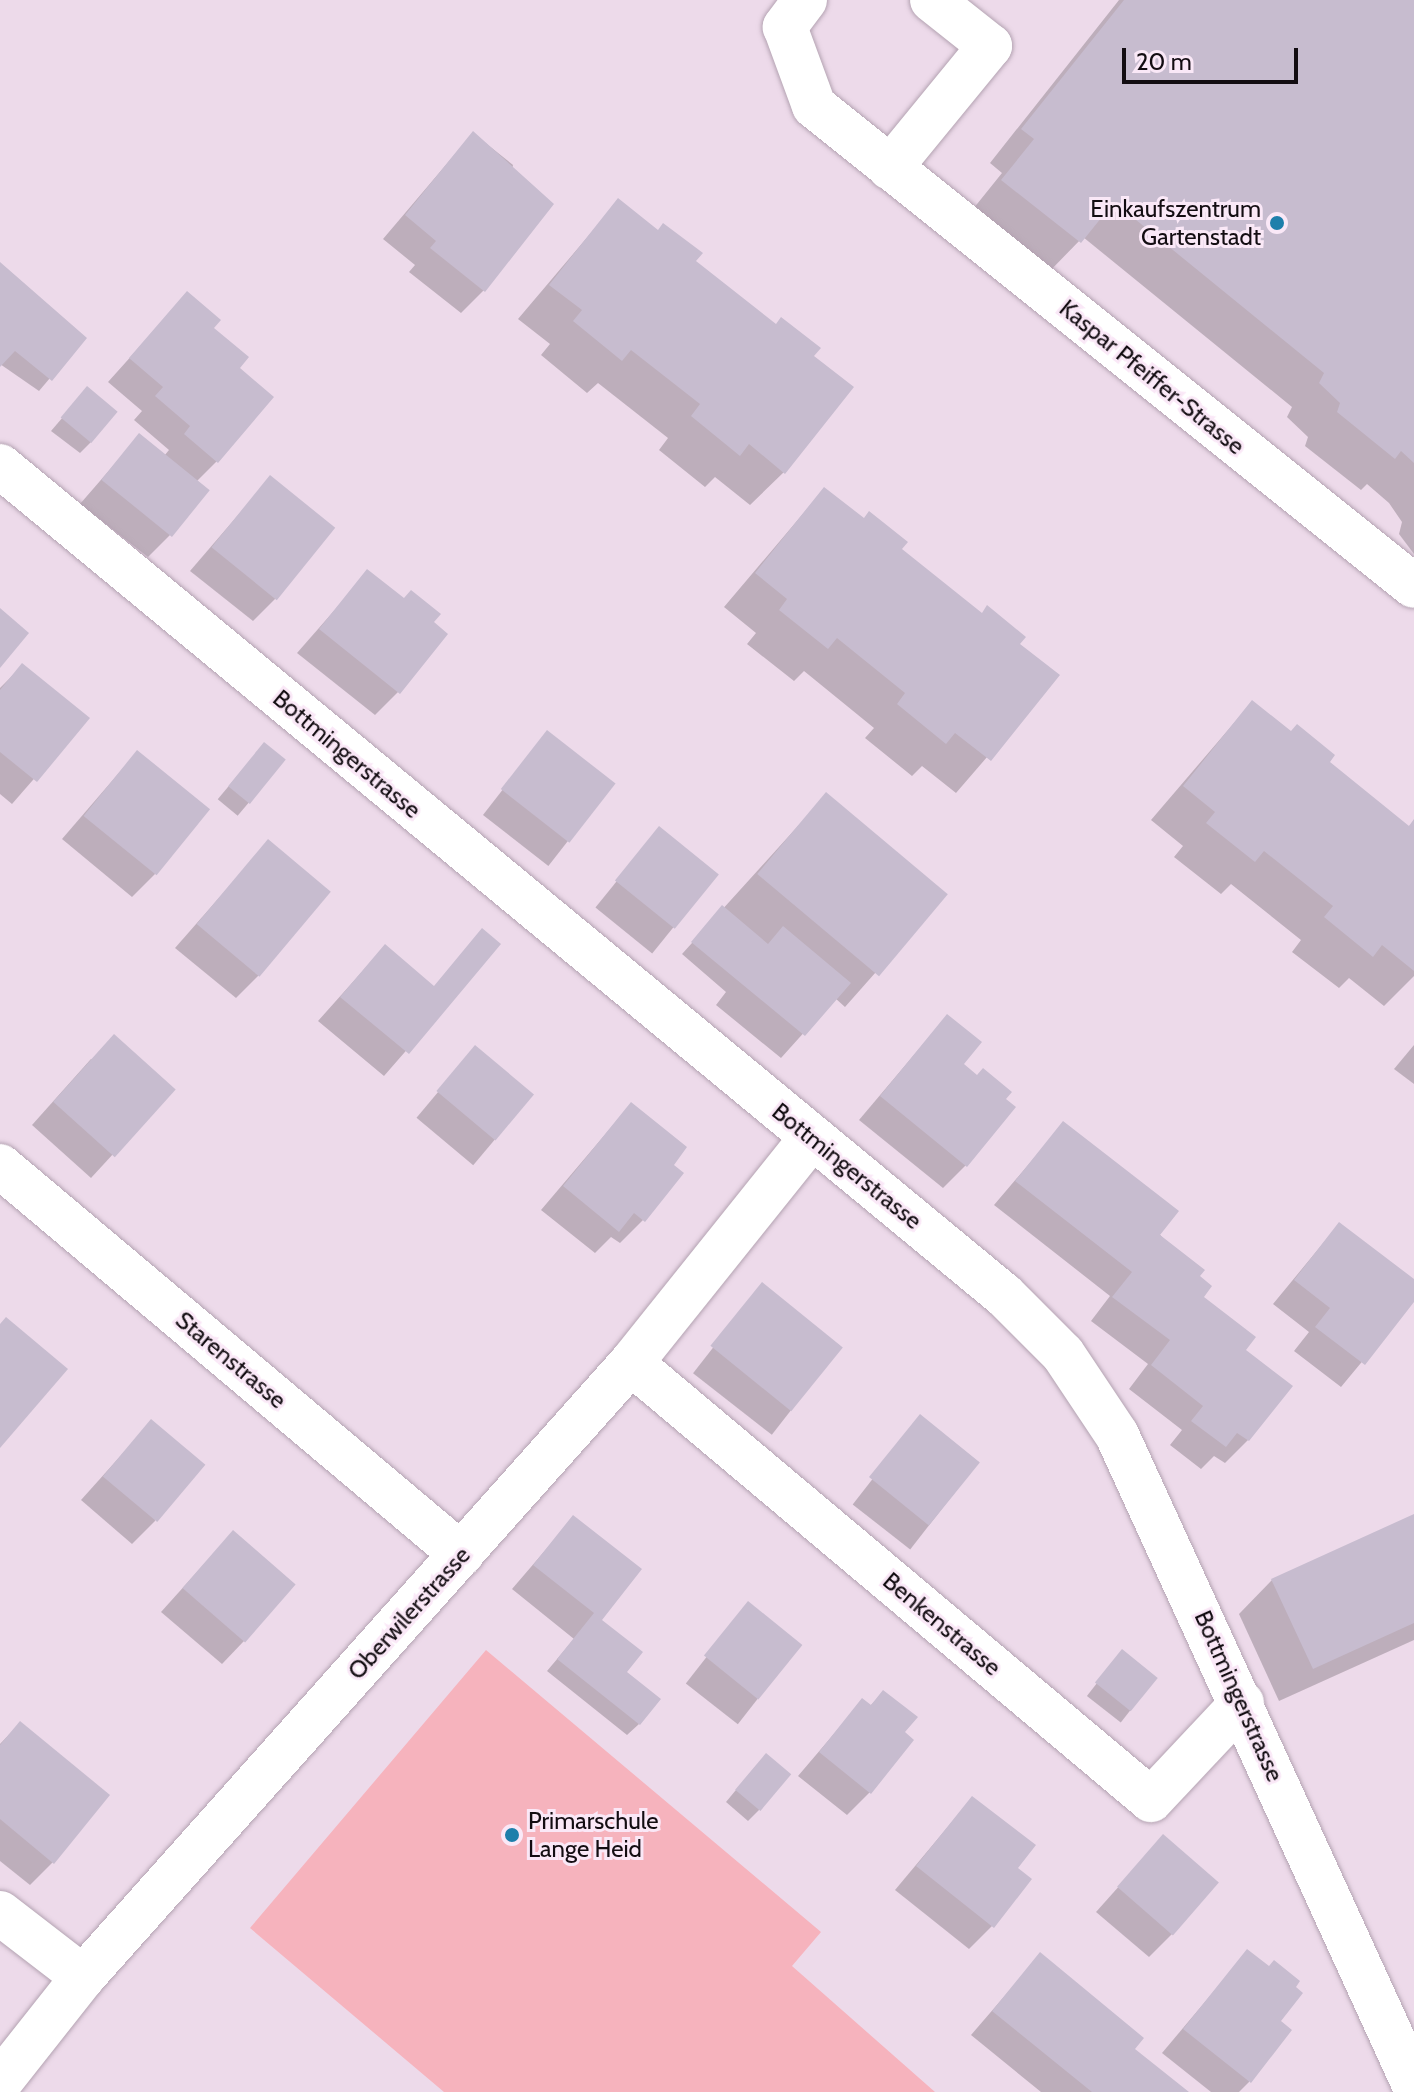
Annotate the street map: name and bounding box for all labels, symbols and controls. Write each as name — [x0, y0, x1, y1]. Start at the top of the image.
scale bar — [1126, 32, 1302, 82]
text: 20 m — [1136, 47, 1192, 76]
place label: Einkaufszentrum Gartenstadt — [1090, 195, 1261, 251]
marker: Einkaufszentrum Gartenstadt — [1268, 214, 1286, 232]
street label: Kaspar Pfeiffer-Strasse — [1054, 294, 1250, 460]
street label: Bottmingerstrasse — [267, 684, 427, 824]
street label: Bottmingerstrasse — [766, 1097, 928, 1235]
street label: Starenstrasse — [170, 1305, 292, 1415]
street label: Oberwilerstrasse — [342, 1541, 476, 1685]
street label: Benkenstrasse — [877, 1566, 1007, 1682]
street label: Bottmingerstrasse — [1188, 1606, 1290, 1786]
place label: Primarschule Lange Heid — [528, 1807, 659, 1863]
marker: Primarschule Lange Heid — [503, 1826, 521, 1844]

